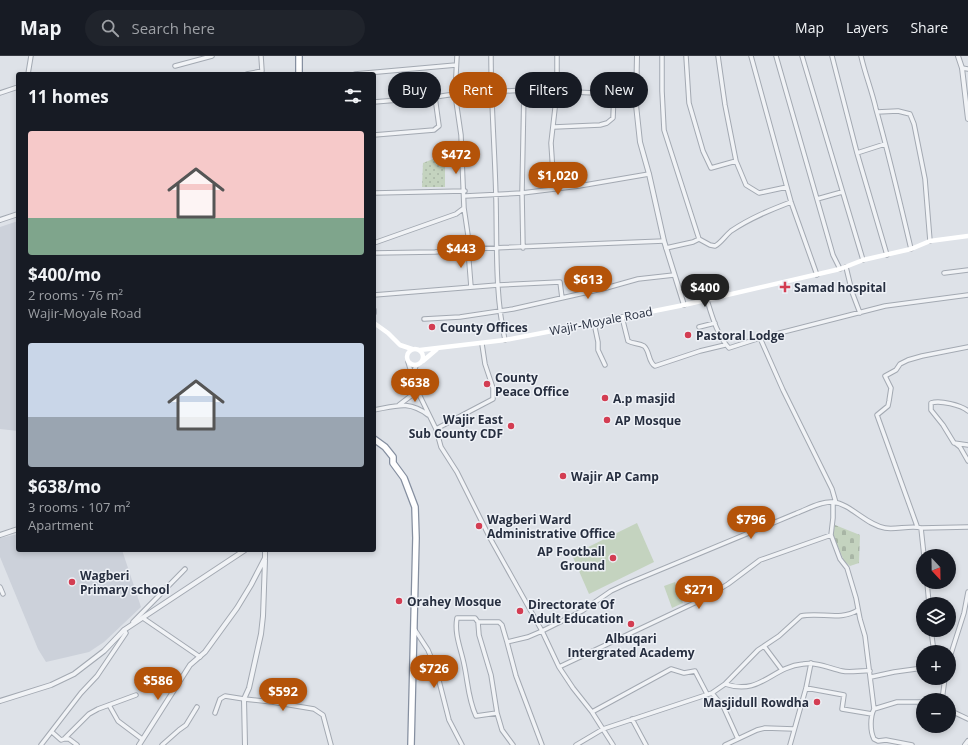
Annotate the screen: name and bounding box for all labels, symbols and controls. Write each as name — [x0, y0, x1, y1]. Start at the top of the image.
search box — [85, 10, 365, 46]
text: Map — [20, 15, 61, 41]
icon: search — [99, 17, 121, 39]
text: Search here — [131, 18, 215, 38]
text: Map — [795, 18, 824, 37]
text: Layers — [846, 18, 888, 37]
text: Share — [910, 18, 948, 37]
chip: Buy — [388, 72, 441, 108]
chip: Rent — [449, 72, 507, 108]
chip: Filters — [515, 72, 582, 108]
chip: New — [590, 72, 648, 108]
text: 11 homes — [28, 85, 109, 108]
icon: filters — [342, 85, 364, 107]
pin: $472 — [432, 141, 480, 175]
text: $472 — [441, 145, 471, 163]
icon: home — [160, 157, 232, 229]
pin: $1,020 — [525, 162, 591, 196]
text: $1,020 — [538, 166, 578, 184]
pin: $443 — [437, 235, 485, 269]
text: $443 — [446, 239, 476, 257]
text: $400/mo — [28, 263, 101, 286]
pin: $613 — [564, 266, 612, 300]
text: $613 — [573, 270, 603, 288]
pin: $400 — [681, 274, 729, 308]
text: $400 — [690, 278, 720, 296]
place label: Samad hospital — [794, 279, 886, 296]
marker: Samad hospital — [779, 281, 791, 293]
text: 2 rooms · 76 m² — [28, 286, 123, 304]
street label: Wajir-Moyale Road — [548, 303, 654, 339]
text: Wajir-Moyale Road — [28, 304, 142, 322]
place label: County Offices — [440, 319, 528, 336]
marker: County Offices — [427, 322, 437, 332]
place label: Pastoral Lodge — [696, 327, 785, 344]
marker: Pastoral Lodge — [683, 330, 693, 340]
icon: home — [160, 369, 232, 441]
pin: $638 — [391, 369, 439, 403]
place label: County Peace Office — [495, 369, 569, 400]
text: $638 — [400, 373, 430, 391]
marker: County Peace Office — [482, 379, 492, 389]
place label: A.p masjid — [613, 390, 675, 407]
marker: A.p masjid — [600, 393, 610, 403]
place label: Wajir East Sub County CDF — [409, 411, 503, 442]
place label: AP Mosque — [615, 412, 681, 429]
marker: AP Mosque — [602, 415, 612, 425]
marker: Wajir East Sub County CDF — [506, 421, 516, 431]
place label: Wajir AP Camp — [571, 468, 659, 485]
marker: Wajir AP Camp — [558, 471, 568, 481]
text: $638/mo — [28, 475, 101, 498]
text: 3 rooms · 107 m² — [28, 498, 130, 516]
pin: $796 — [727, 506, 775, 540]
text: $796 — [736, 510, 766, 528]
place label: Wagberi Ward Administrative Office — [487, 511, 615, 542]
text: Apartment — [28, 516, 93, 534]
marker: Wagberi Ward Administrative Office — [474, 521, 484, 531]
place label: AP Football Ground — [537, 543, 605, 574]
north arrow — [916, 549, 956, 589]
map controls — [916, 549, 956, 733]
marker: AP Football Ground — [608, 553, 618, 563]
place label: Wagberi Primary school — [80, 567, 170, 598]
pin: $271 — [675, 576, 723, 610]
marker: Wagberi Primary school — [67, 577, 77, 587]
text: $271 — [684, 580, 714, 598]
place label: Orahey Mosque — [407, 593, 501, 610]
marker: Orahey Mosque — [394, 596, 404, 606]
place label: Directorate Of Adult Education — [528, 596, 624, 627]
button: layers — [916, 597, 956, 637]
marker: Directorate Of Adult Education — [515, 606, 525, 616]
marker: Albuqari Intergrated Academy — [626, 619, 636, 629]
place label: Albuqari Intergrated Academy — [567, 630, 695, 661]
button: + — [916, 645, 956, 685]
pin: $726 — [410, 655, 458, 689]
text: $726 — [419, 659, 449, 677]
pin: $586 — [134, 667, 182, 701]
text: $586 — [143, 671, 173, 689]
pin: $592 — [259, 678, 307, 712]
text: $592 — [268, 682, 298, 700]
button: − — [916, 693, 956, 733]
place label: Masjidull Rowdha — [703, 694, 809, 711]
marker: Masjidull Rowdha — [812, 697, 822, 707]

